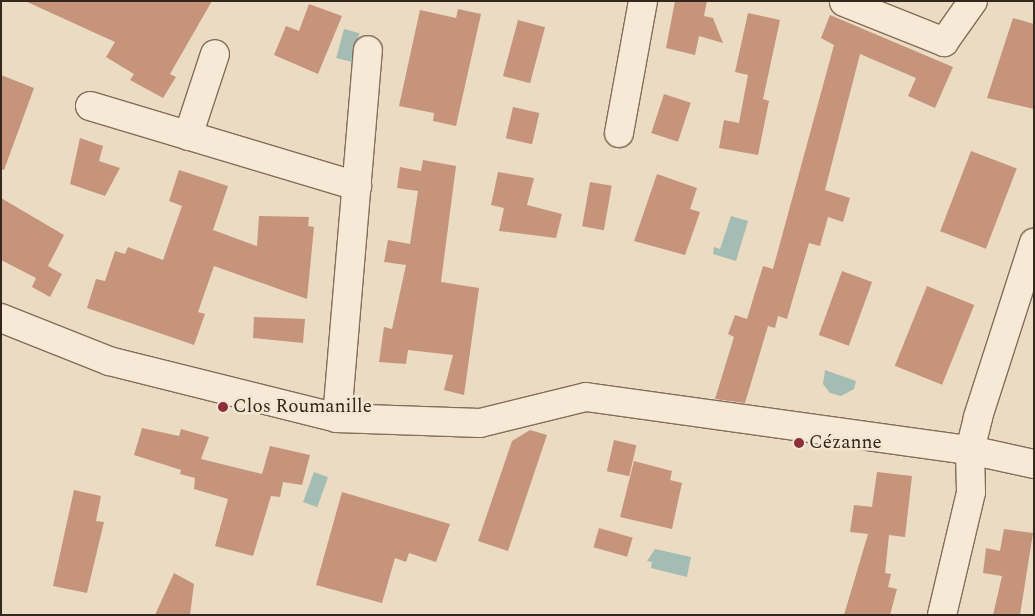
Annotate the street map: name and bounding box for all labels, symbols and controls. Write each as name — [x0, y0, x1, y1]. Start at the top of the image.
place label: Clos Roumanille — [233, 396, 372, 418]
marker: Clos Roumanille — [217, 401, 229, 413]
place label: Cézanne — [809, 432, 882, 454]
marker: Cézanne — [793, 437, 805, 449]

